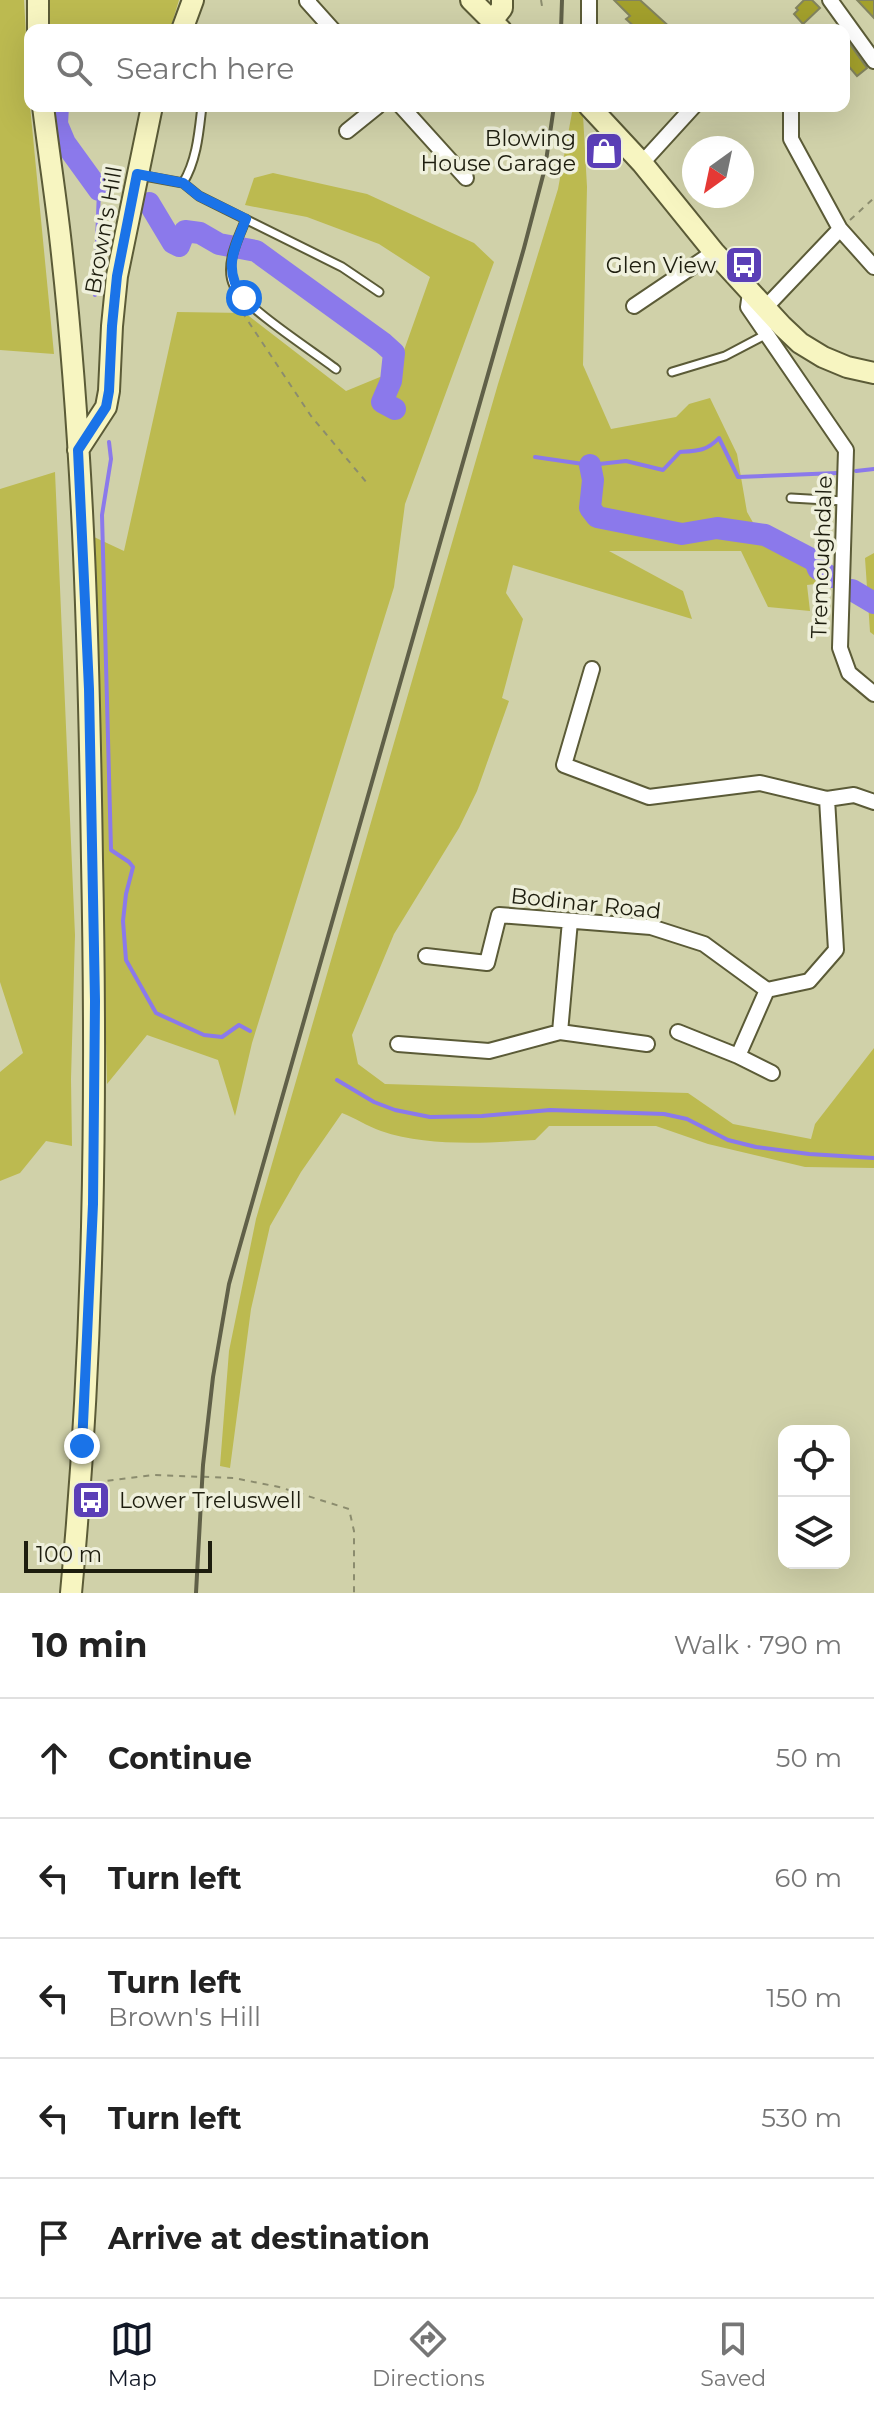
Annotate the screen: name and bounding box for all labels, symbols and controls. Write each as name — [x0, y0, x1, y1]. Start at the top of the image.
search box — [24, 24, 850, 112]
icon: search — [52, 46, 96, 90]
text: Search here — [116, 50, 294, 87]
place label: Blowing House Garage — [420, 125, 576, 177]
shop icon: Blowing House Garage — [583, 130, 625, 172]
north arrow — [682, 136, 754, 208]
street label: Brown's Hill — [79, 164, 128, 296]
bus stop icon: Glen View — [723, 244, 765, 286]
place label: Glen View — [606, 252, 717, 279]
route start — [226, 280, 262, 316]
street label: Tremoughdale — [805, 475, 838, 639]
street label: Bodinar Road — [509, 882, 663, 925]
map controls — [778, 1425, 850, 1569]
button: locate — [778, 1425, 850, 1497]
route end — [64, 1428, 100, 1464]
bus stop icon: Lower Treluswell — [70, 1479, 112, 1521]
place label: Lower Treluswell — [119, 1487, 302, 1514]
button: layers — [778, 1497, 850, 1569]
scale bar — [24, 1537, 212, 1573]
text: 100 m — [36, 1541, 102, 1568]
text: 10 min — [32, 1624, 147, 1666]
text: Walk · 790 m — [674, 1629, 842, 1661]
icon: ahead — [32, 1736, 76, 1780]
text: Continue — [108, 1740, 252, 1777]
text: 50 m — [776, 1742, 842, 1774]
icon: left — [32, 1856, 76, 1900]
text: Turn left — [108, 1860, 241, 1897]
text: 60 m — [775, 1862, 842, 1894]
text: Turn left — [108, 1964, 241, 2001]
icon: left — [32, 1976, 76, 2020]
text: 150 m — [766, 1982, 842, 2014]
text: Brown's Hill — [108, 2001, 261, 2033]
icon: left — [32, 2096, 76, 2140]
text: Turn left — [108, 2100, 241, 2137]
text: 530 m — [761, 2102, 842, 2134]
icon: arrive — [32, 2216, 76, 2260]
text: Arrive at destination — [108, 2220, 430, 2257]
tab: Map — [108, 2317, 157, 2392]
tab: Directions — [372, 2317, 485, 2392]
tab: Saved — [700, 2317, 766, 2392]

